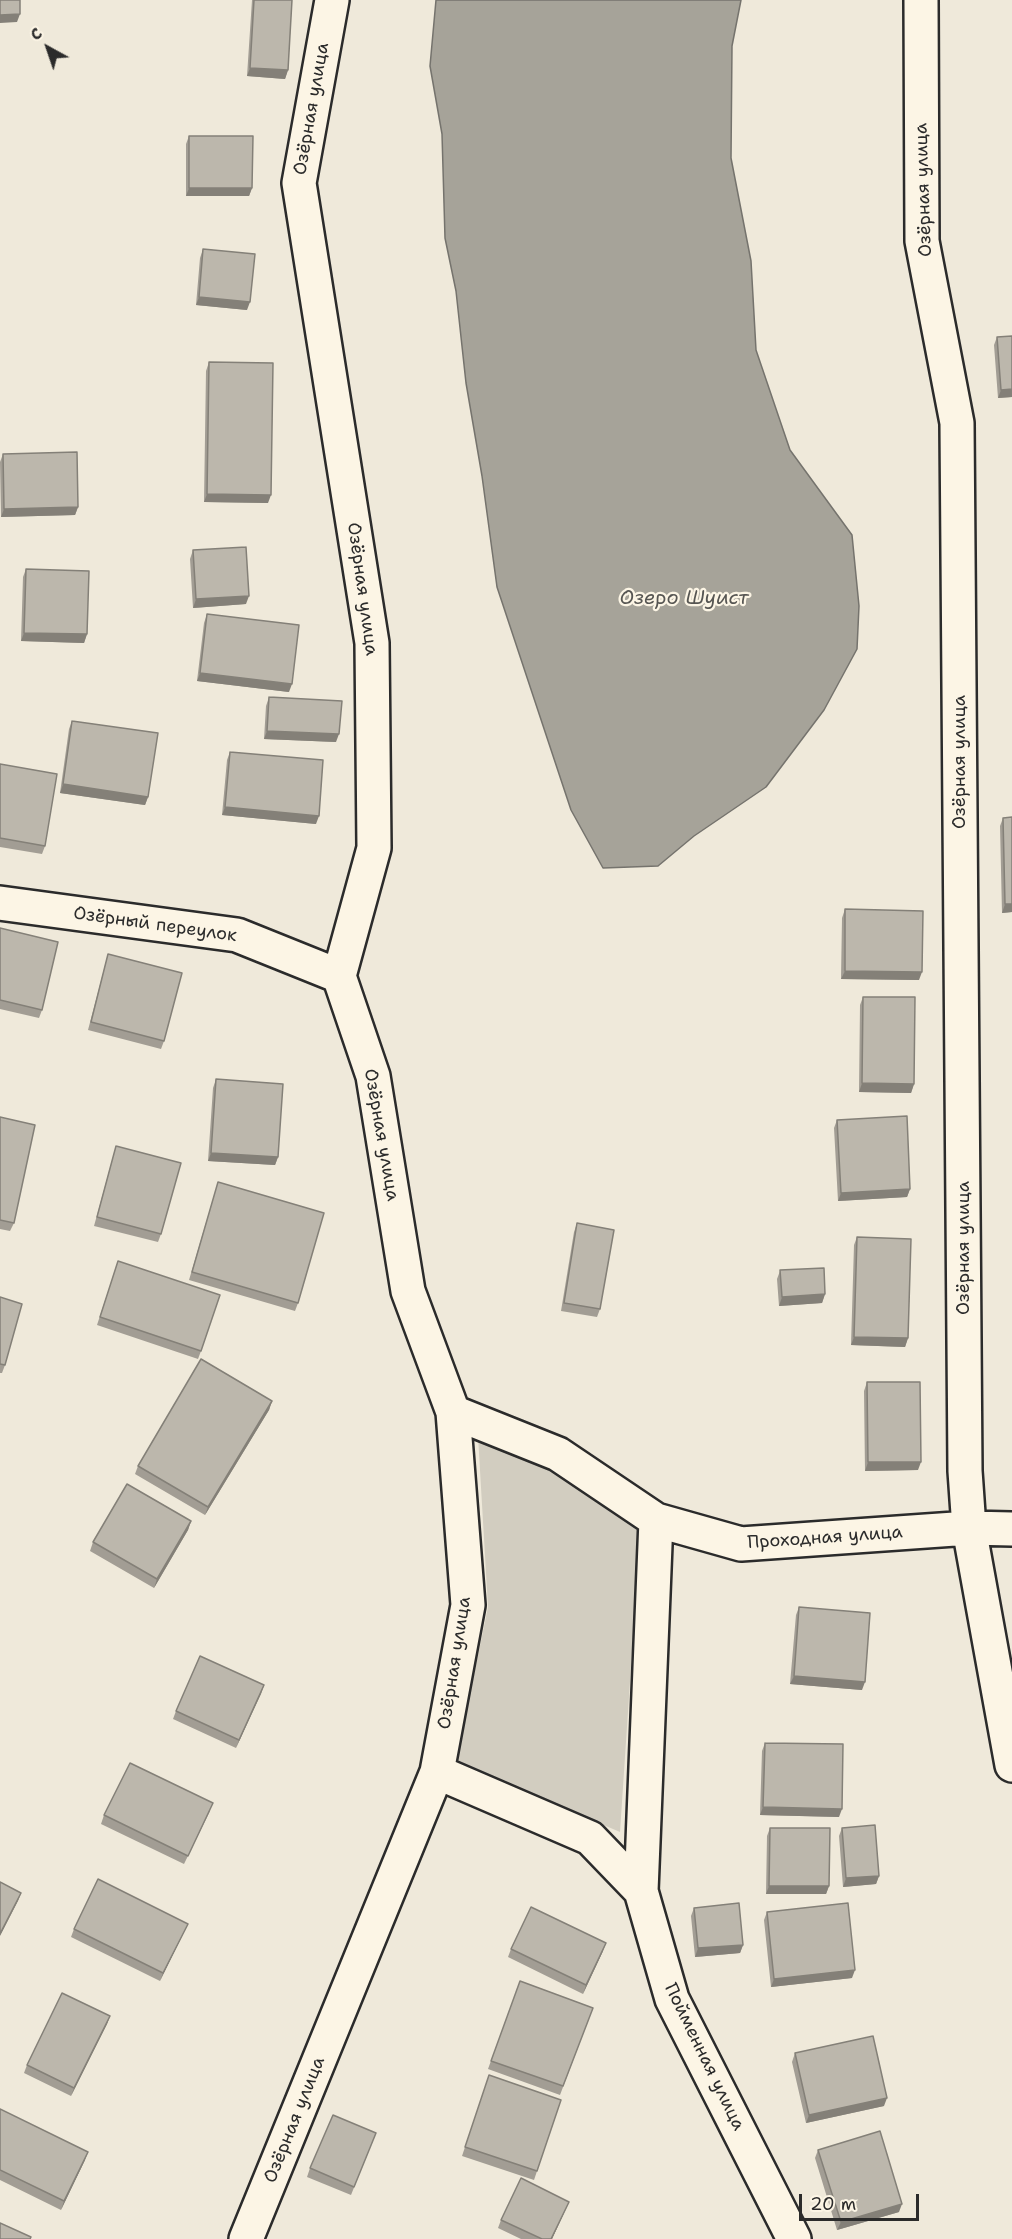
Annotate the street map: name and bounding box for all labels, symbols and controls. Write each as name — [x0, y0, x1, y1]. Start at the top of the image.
north arrow — [18, 18, 78, 78]
text: С — [26, 23, 47, 45]
street label: Озёрная улица — [290, 41, 334, 177]
street label: Озёрная улица — [911, 123, 937, 257]
street label: Озёрная улица — [342, 521, 382, 657]
water label: Озеро Шуист — [620, 587, 748, 611]
street label: Озёрная улица — [949, 695, 971, 829]
street label: Озёрный переулок — [72, 903, 238, 947]
street label: Озёрная улица — [359, 1067, 403, 1203]
street label: Озёрная улица — [953, 1181, 975, 1315]
street label: Проходная улица — [747, 1522, 903, 1554]
street label: Озёрная улица — [434, 1595, 476, 1731]
street label: Пойменная улица — [659, 1980, 749, 2134]
street label: Озёрная улица — [260, 2054, 330, 2186]
scale bar — [802, 2182, 922, 2220]
text: 20 m — [810, 2192, 856, 2216]

